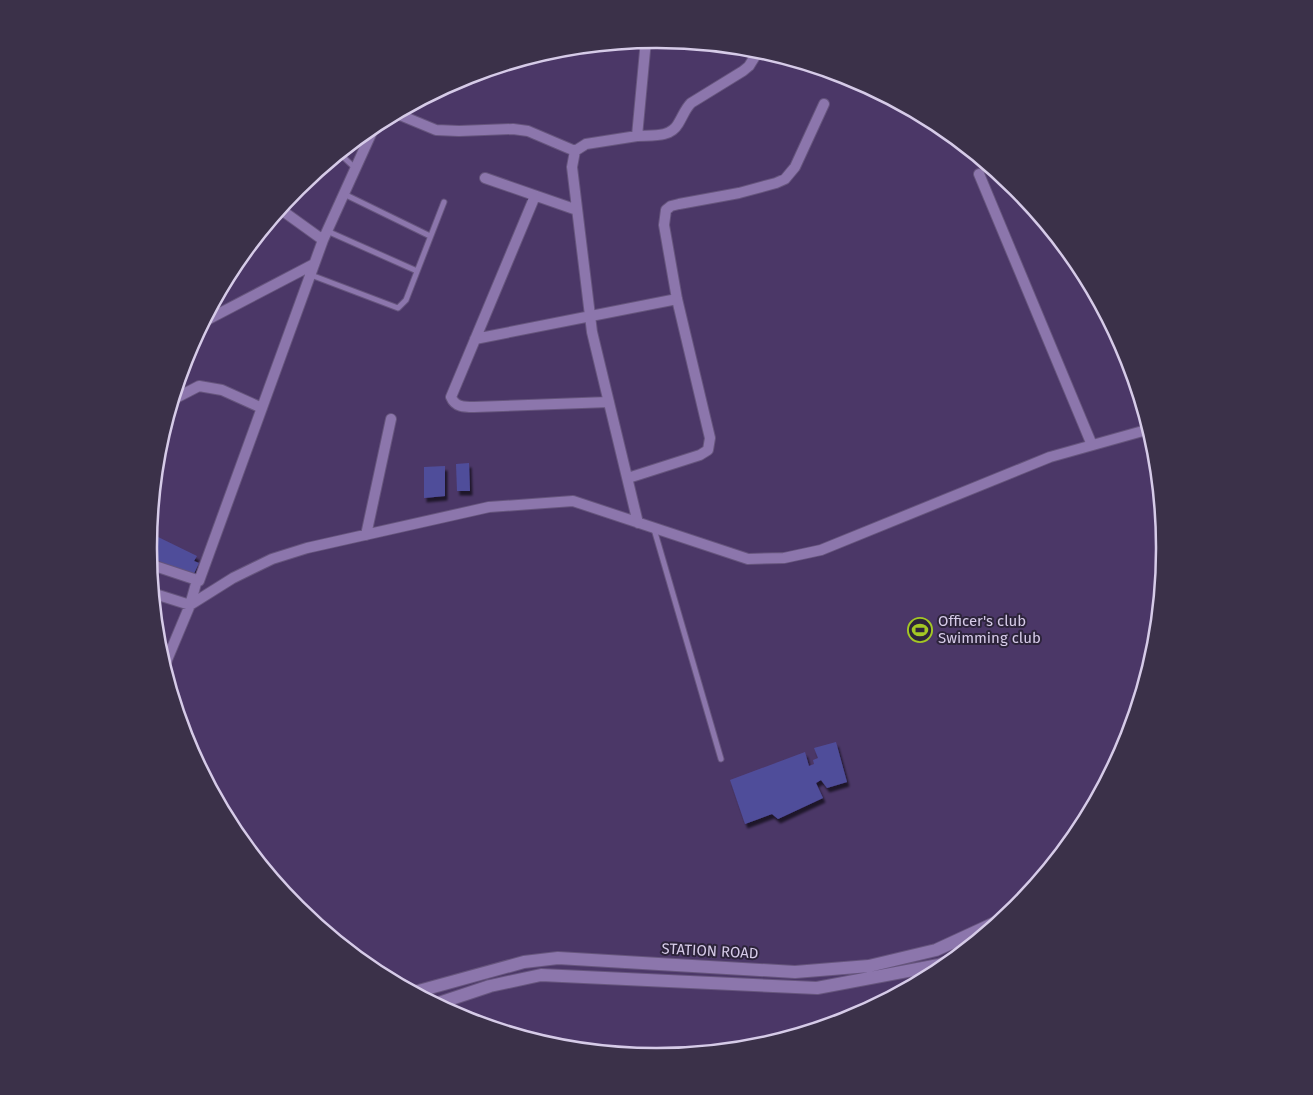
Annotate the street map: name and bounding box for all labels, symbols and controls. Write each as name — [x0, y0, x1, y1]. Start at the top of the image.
place label: Officer's club Swimming club — [938, 612, 1041, 647]
sports icon: Officer's club Swimming club — [907, 617, 933, 643]
street label: STATION ROAD — [661, 939, 759, 963]

